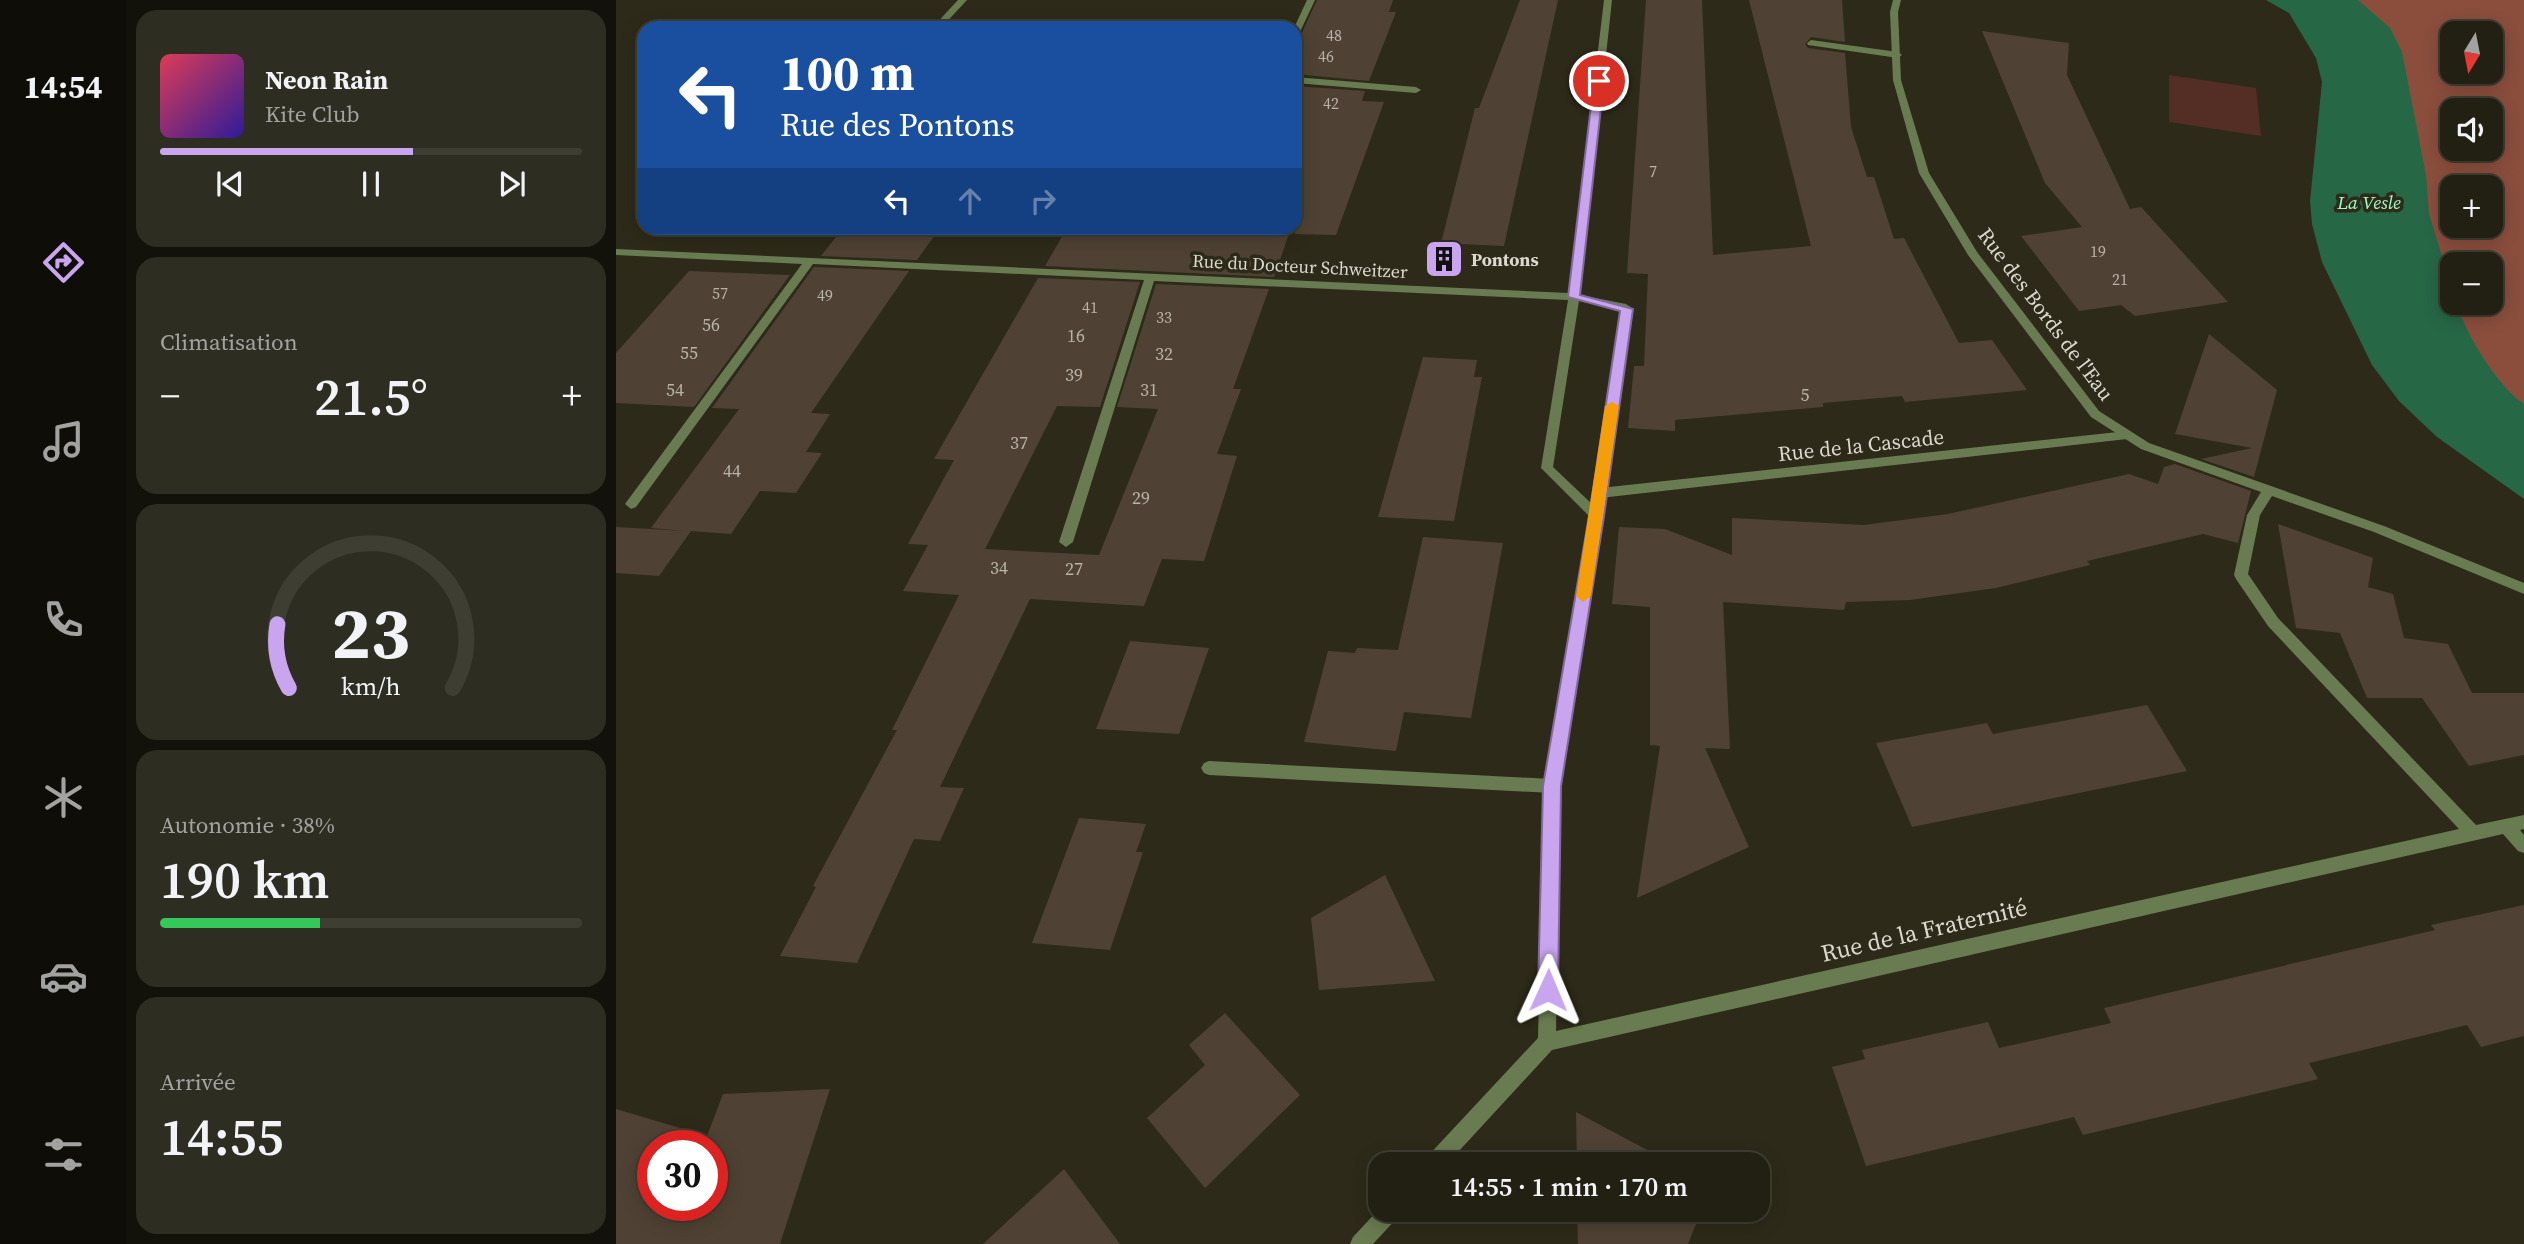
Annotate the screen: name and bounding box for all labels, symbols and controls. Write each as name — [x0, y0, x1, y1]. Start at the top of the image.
north arrow — [2440, 21, 2502, 84]
map controls — [2440, 21, 2503, 315]
house number: 48 — [1326, 24, 1342, 46]
text: 100 m — [780, 39, 915, 106]
house number: 46 — [1318, 45, 1334, 67]
icon: left — [665, 49, 756, 140]
pin — [1569, 51, 1629, 111]
text: Neon Rain — [265, 62, 388, 98]
icon: arrive — [1580, 62, 1618, 100]
text: 14:54 — [24, 65, 102, 109]
house number: 42 — [1323, 92, 1339, 114]
text: Kite Club — [265, 98, 360, 130]
button: sound — [2440, 98, 2503, 161]
text: Rue des Pontons — [780, 103, 1015, 147]
house number: 7 — [1649, 160, 1657, 182]
icon: previous — [211, 165, 249, 203]
icon: pause — [352, 165, 390, 203]
icon: next — [493, 165, 531, 203]
button: + — [2440, 175, 2503, 238]
icon: left — [878, 182, 916, 220]
icon: ahead — [951, 182, 989, 220]
icon: right — [1024, 182, 1062, 220]
water label: La Vesle — [2336, 189, 2401, 215]
street label: Rue des Bords de l'Eau — [1971, 221, 2121, 407]
icon: directions — [39, 238, 88, 287]
building icon: Pontons — [1423, 238, 1465, 280]
house number: 19 — [2090, 240, 2106, 262]
place label: Pontons — [1471, 247, 1539, 272]
street label: Rue du Docteur Schweitzer — [1192, 248, 1409, 284]
button: − — [2440, 252, 2503, 315]
house number: 21 — [2112, 268, 2128, 290]
house number: 57 — [712, 282, 728, 304]
house number: 49 — [817, 284, 833, 306]
house number: 41 — [1082, 296, 1098, 318]
house number: 33 — [1156, 306, 1172, 328]
house number: 56 — [702, 312, 720, 337]
house number: 16 — [1067, 323, 1085, 348]
text: Climatisation — [160, 326, 298, 358]
house number: 55 — [680, 340, 698, 365]
house number: 32 — [1155, 341, 1173, 366]
text: 21.5° — [314, 361, 428, 432]
house number: 39 — [1065, 362, 1083, 387]
text: − — [160, 370, 180, 422]
text: + — [562, 370, 582, 422]
house number: 54 — [666, 377, 684, 402]
house number: 31 — [1140, 377, 1158, 402]
house number: 5 — [1801, 382, 1810, 407]
icon: music — [39, 417, 88, 466]
street label: Rue de la Cascade — [1777, 422, 1945, 468]
house number: 37 — [1010, 430, 1028, 455]
house number: 44 — [723, 458, 741, 483]
house number: 29 — [1132, 485, 1150, 510]
house number: 34 — [990, 555, 1008, 580]
house number: 27 — [1065, 556, 1083, 581]
text: 23 — [332, 583, 410, 682]
icon: phone — [39, 595, 88, 644]
text: km/h — [341, 669, 401, 703]
icon: climate — [39, 773, 88, 822]
text: Autonomie · 38% — [160, 809, 335, 841]
text: 190 km — [160, 844, 329, 915]
street label: Rue de la Fraternité — [1818, 890, 2030, 970]
icon: car — [39, 952, 88, 1001]
position arrow — [1511, 953, 1585, 1027]
text: Arrivée — [160, 1066, 236, 1098]
text: 14:55 — [160, 1101, 284, 1172]
icon: filters — [39, 1130, 88, 1179]
speed limit sign: 30 — [637, 1130, 728, 1221]
text: 14:55 · 1 min · 170 m — [1450, 1169, 1688, 1205]

